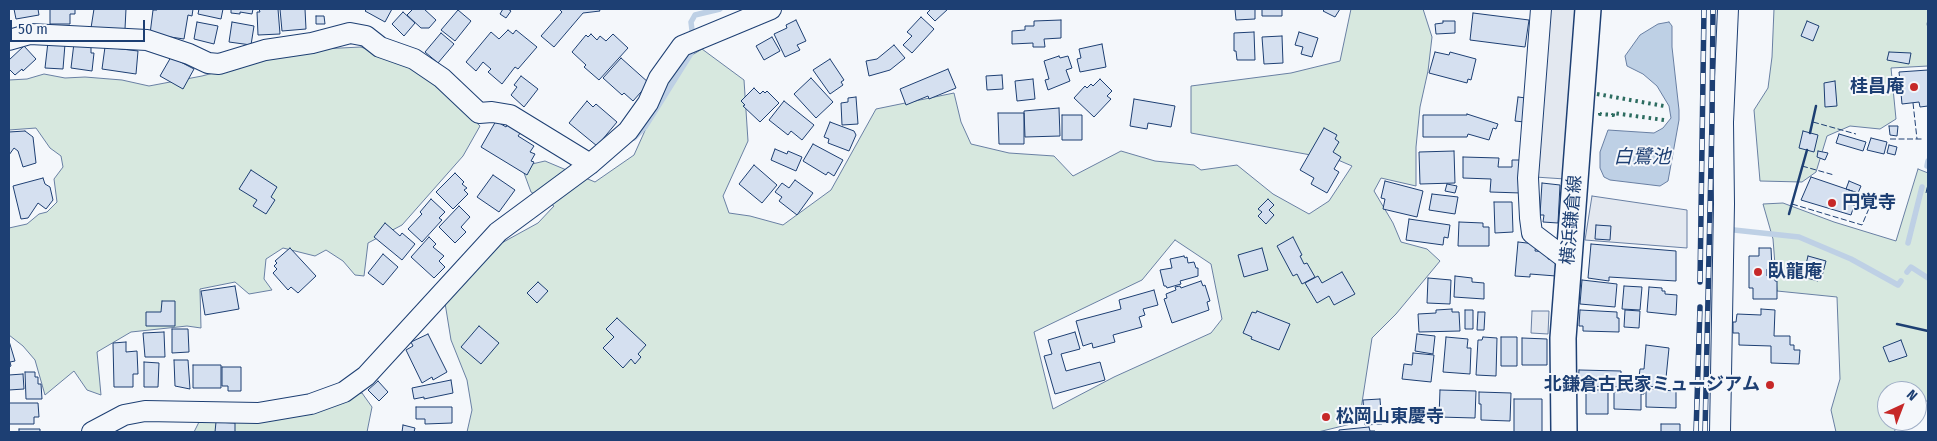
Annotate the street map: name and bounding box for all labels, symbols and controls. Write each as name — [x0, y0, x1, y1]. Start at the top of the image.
scale bar — [12, 10, 148, 42]
text: 50 m — [18, 20, 48, 38]
place label: 桂昌庵 — [1850, 76, 1904, 98]
marker: 桂昌庵 — [1908, 81, 1920, 93]
water label: 白鷺池 — [1614, 147, 1670, 169]
street label: 横浜鎌倉線 — [1557, 174, 1587, 266]
place label: 円覚寺 — [1842, 192, 1896, 214]
marker: 円覚寺 — [1826, 197, 1838, 209]
place label: 臥龍庵 — [1768, 261, 1822, 283]
marker: 臥龍庵 — [1752, 266, 1764, 278]
place label: 北鎌倉古民家ミュージアム — [1544, 374, 1760, 396]
marker: 北鎌倉古民家ミュージアム — [1764, 379, 1776, 391]
north arrow — [1877, 381, 1927, 431]
text: N — [1903, 386, 1921, 404]
place label: 松岡山東慶寺 — [1336, 406, 1444, 428]
marker: 松岡山東慶寺 — [1320, 411, 1332, 423]

